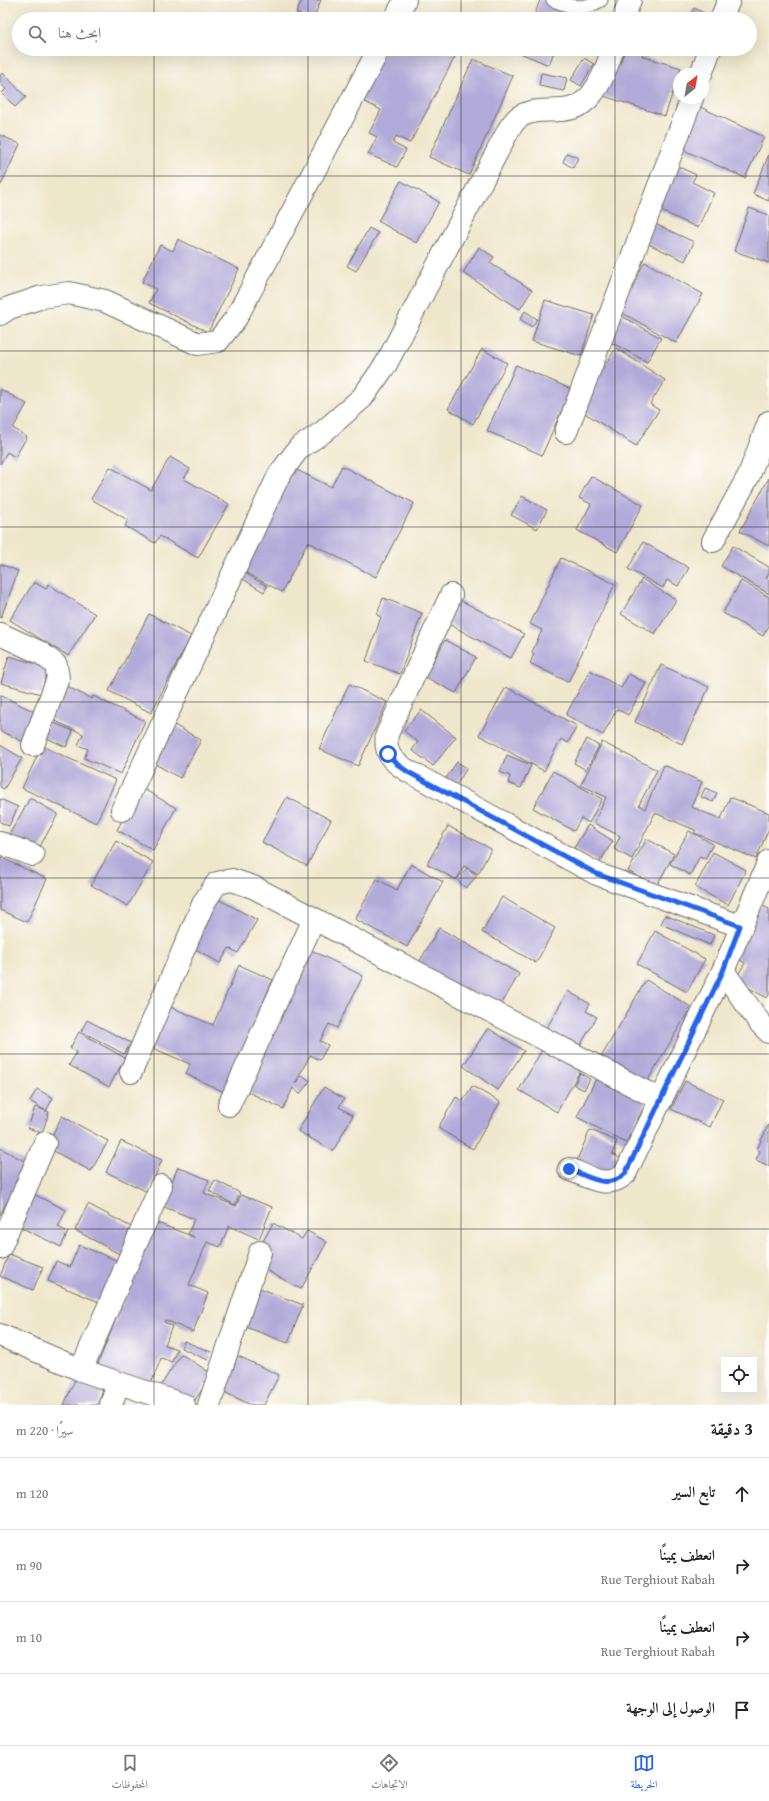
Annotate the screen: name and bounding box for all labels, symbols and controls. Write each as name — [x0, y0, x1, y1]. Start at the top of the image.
search box — [12, 12, 757, 56]
text: ابحث هنا — [58, 22, 101, 43]
icon: search — [26, 23, 48, 45]
north arrow — [673, 68, 709, 104]
route start — [379, 745, 397, 763]
route end — [560, 1160, 578, 1178]
map controls — [721, 1357, 757, 1393]
button: locate — [721, 1357, 757, 1393]
text: 3 دقيقة — [711, 1416, 753, 1441]
text: سيرًا · 220 m — [16, 1421, 74, 1440]
text: تابع السير — [673, 1481, 715, 1502]
icon: ahead — [731, 1483, 753, 1505]
text: 120 m — [16, 1484, 48, 1503]
text: انعطف يمينًا — [659, 1544, 715, 1565]
icon: right — [731, 1555, 753, 1577]
text: 90 m — [16, 1556, 42, 1575]
text: Rue Terghiout Rabah — [601, 1570, 715, 1589]
text: انعطف يمينًا — [659, 1616, 715, 1637]
icon: right — [731, 1627, 753, 1649]
text: 10 m — [16, 1628, 42, 1647]
text: Rue Terghiout Rabah — [601, 1642, 715, 1661]
text: الوصول إلى الوجهة — [626, 1697, 715, 1718]
icon: arrive — [731, 1699, 753, 1721]
tab: المحفوظات — [112, 1752, 148, 1795]
tab: الاتجاهات — [371, 1752, 408, 1795]
tab: الخريطة — [631, 1752, 657, 1795]

